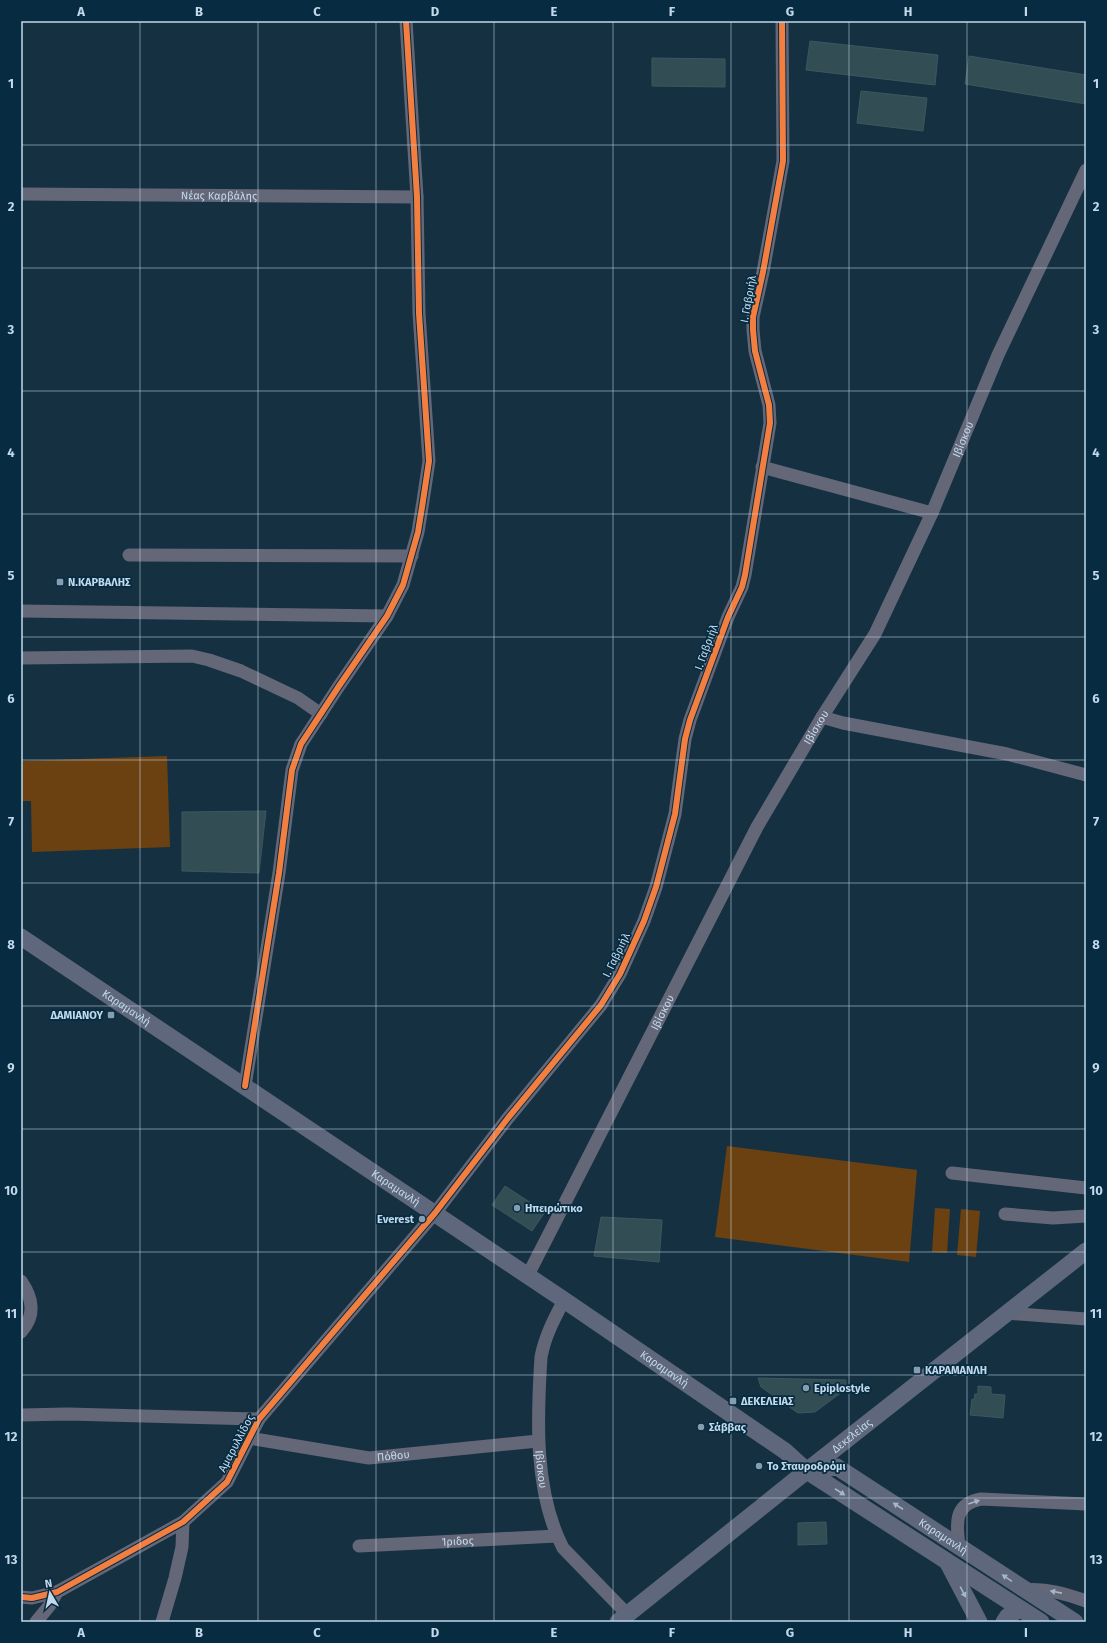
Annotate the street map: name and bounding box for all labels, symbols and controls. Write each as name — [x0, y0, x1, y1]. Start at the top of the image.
text: A — [76, 4, 85, 19]
text: B — [195, 4, 203, 19]
text: C — [313, 4, 321, 19]
text: D — [431, 4, 440, 19]
text: E — [551, 4, 558, 19]
text: F — [669, 4, 676, 19]
text: G — [786, 4, 794, 19]
text: H — [904, 4, 912, 19]
text: I — [1024, 4, 1028, 19]
text: 1 — [8, 76, 14, 91]
text: 1 — [1093, 76, 1099, 91]
street label: Νέας Καρβάλης — [181, 189, 257, 203]
text: 2 — [8, 199, 15, 214]
text: 2 — [1093, 199, 1100, 214]
street label: Ι. Γαβριήλ — [738, 274, 759, 324]
text: 3 — [7, 322, 15, 337]
text: 3 — [1092, 322, 1100, 337]
street label: Ιβίσκου — [950, 419, 977, 460]
text: 4 — [7, 445, 15, 460]
text: 4 — [1092, 445, 1100, 460]
text: 5 — [8, 568, 15, 583]
text: 5 — [1093, 568, 1100, 583]
place label: Ν.ΚΑΡΒΑΛΗΣ — [68, 576, 131, 589]
marker: Ν.ΚΑΡΒΑΛΗΣ — [55, 577, 65, 587]
street label: Ι. Γαβριήλ — [692, 622, 721, 672]
text: 6 — [7, 691, 15, 706]
text: 6 — [1092, 691, 1100, 706]
street label: Ιβίσκου — [801, 708, 832, 747]
text: 7 — [8, 814, 14, 829]
text: 7 — [1093, 814, 1099, 829]
street label: Ι. Γαβριήλ — [600, 930, 633, 980]
text: 8 — [7, 937, 15, 952]
text: 8 — [1092, 937, 1100, 952]
street label: Καραμανλή — [100, 987, 153, 1029]
street label: Ιβίσκου — [648, 993, 677, 1032]
place label: ΔΑΜΙΑΝΟΥ — [50, 1009, 103, 1022]
marker: ΔΑΜΙΑΝΟΥ — [106, 1010, 116, 1020]
text: 9 — [7, 1060, 15, 1075]
text: 9 — [1092, 1060, 1100, 1075]
street label: Καραμανλή — [369, 1167, 422, 1209]
text: 10 — [4, 1183, 18, 1198]
text: 10 — [1089, 1183, 1103, 1198]
place label: Ηπειρώτικο — [525, 1202, 583, 1215]
marker: Ηπειρώτικο — [512, 1203, 522, 1213]
place label: Everest — [377, 1213, 415, 1226]
marker: Everest — [417, 1214, 427, 1224]
text: 11 — [5, 1306, 17, 1321]
text: 11 — [1090, 1306, 1102, 1321]
street label: Καραμανλή — [638, 1348, 691, 1390]
place label: ΚΑΡΑΜΑΝΛΗ — [925, 1364, 987, 1377]
marker: ΚΑΡΑΜΑΝΛΗ — [912, 1365, 922, 1375]
place label: Epiplostyle — [814, 1382, 870, 1395]
marker: Epiplostyle — [801, 1383, 811, 1393]
place label: ΔΕΚΕΛΕΙΑΣ — [740, 1395, 794, 1408]
marker: ΔΕΚΕΛΕΙΑΣ — [728, 1396, 738, 1406]
street label: Αμαρυλλίδος — [216, 1412, 257, 1474]
street label: Δεκελείας — [829, 1416, 875, 1456]
place label: Σάββας — [709, 1421, 747, 1434]
marker: Σάββας — [696, 1422, 706, 1432]
text: 12 — [5, 1429, 18, 1444]
text: 12 — [1090, 1429, 1103, 1444]
street label: Πόθου — [376, 1448, 410, 1464]
street label: Ιβίσκου — [532, 1450, 550, 1489]
place label: Το Σταυροδρόμι — [767, 1460, 846, 1473]
marker: Το Σταυροδρόμι — [754, 1461, 764, 1471]
one-way arrow — [834, 1488, 846, 1495]
one-way arrow — [969, 1499, 981, 1505]
one-way arrow — [892, 1503, 904, 1510]
street label: Καραμανλή — [916, 1516, 970, 1557]
street label: Ίριδος — [442, 1534, 474, 1549]
text: 13 — [5, 1552, 18, 1567]
text: 13 — [1090, 1552, 1103, 1567]
north arrow — [30, 1573, 70, 1613]
one-way arrow — [1001, 1574, 1012, 1582]
text: N — [44, 1577, 53, 1591]
one-way arrow — [959, 1586, 966, 1597]
one-way arrow — [1050, 1589, 1062, 1595]
text: A — [76, 1625, 85, 1640]
text: B — [195, 1625, 203, 1640]
text: C — [313, 1625, 321, 1640]
text: D — [431, 1625, 440, 1640]
text: E — [551, 1625, 558, 1640]
text: F — [669, 1625, 676, 1640]
text: G — [786, 1625, 794, 1640]
text: H — [904, 1625, 912, 1640]
text: I — [1024, 1625, 1028, 1640]

